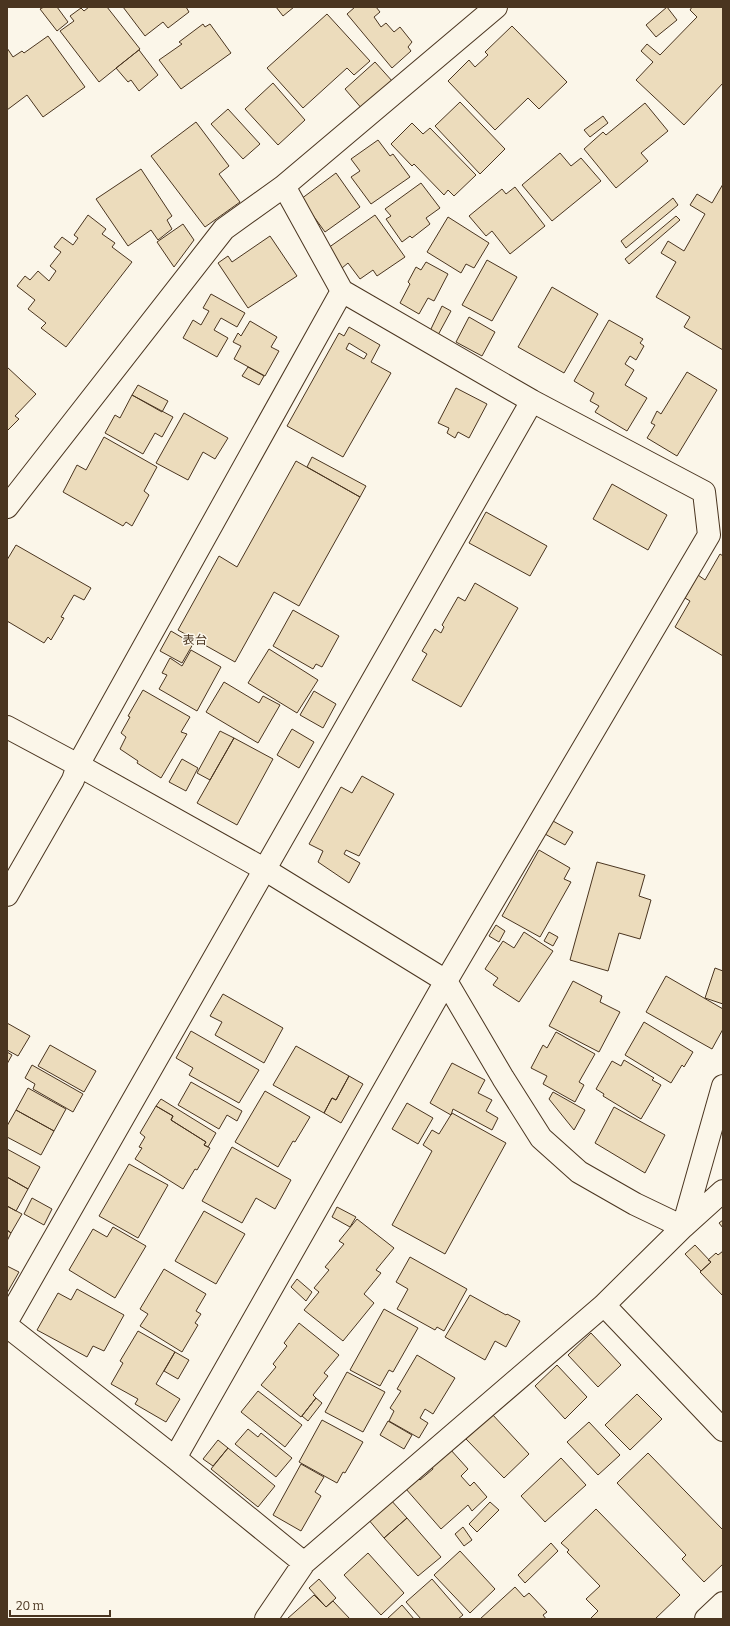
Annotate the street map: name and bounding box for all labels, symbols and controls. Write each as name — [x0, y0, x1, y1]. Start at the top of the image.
district label: 表台 — [182, 633, 207, 647]
scale bar — [10, 1592, 110, 1618]
text: 20 m — [16, 1599, 45, 1613]

